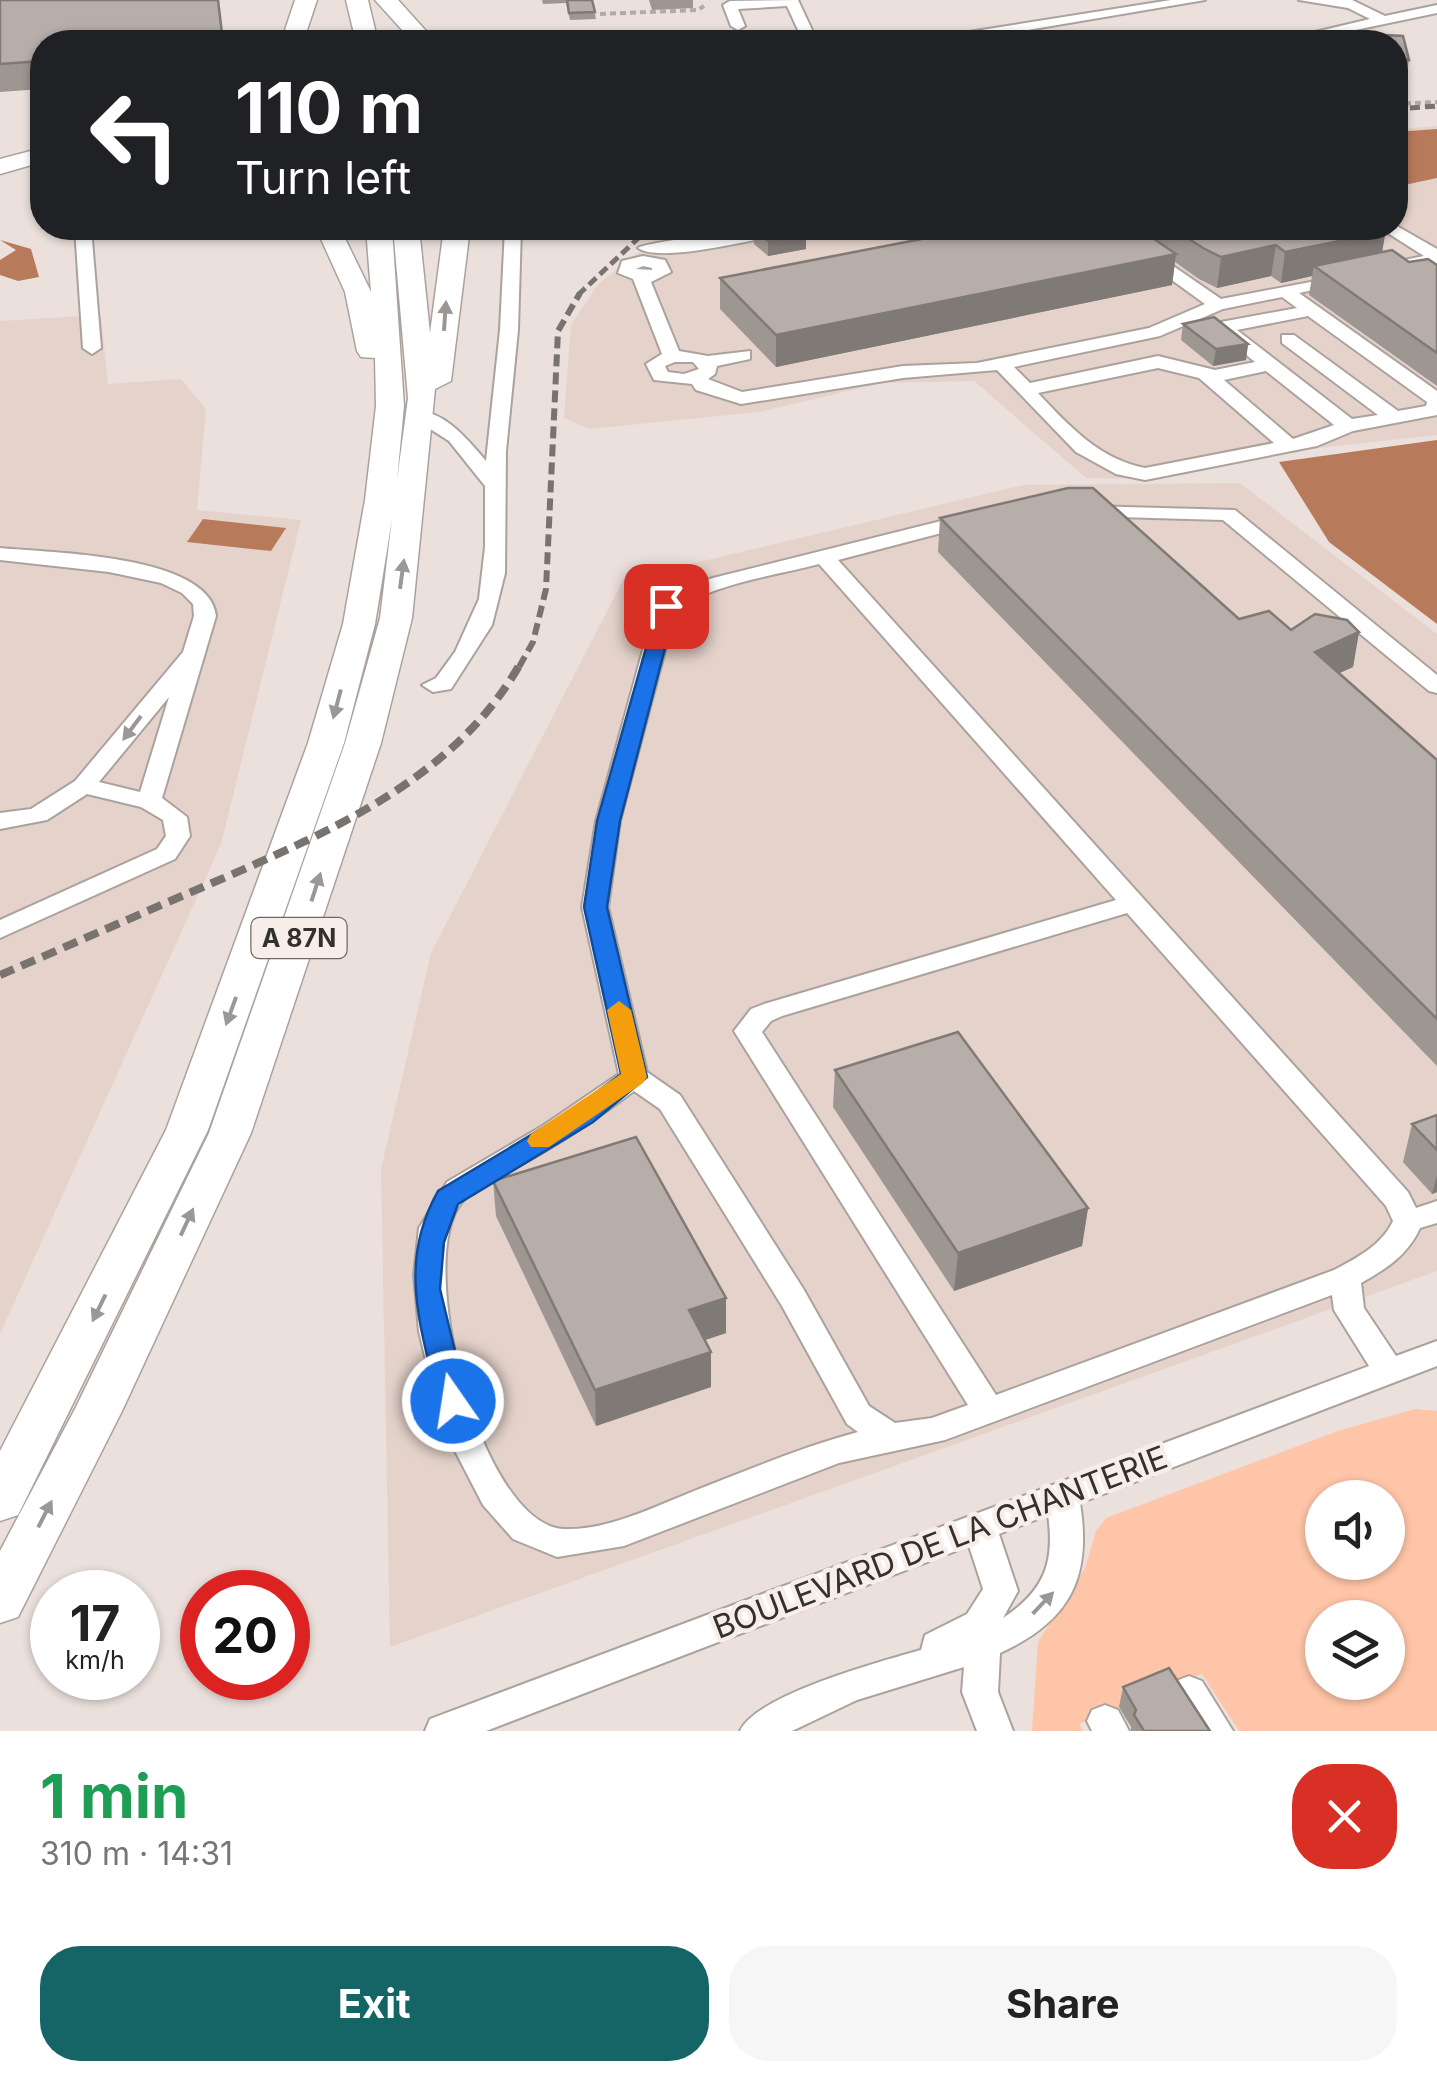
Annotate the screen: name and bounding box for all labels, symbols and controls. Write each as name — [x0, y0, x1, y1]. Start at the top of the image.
text: 110 m — [235, 65, 423, 150]
icon: left — [70, 70, 200, 200]
text: Turn left — [235, 150, 411, 205]
one-way arrow — [438, 299, 454, 331]
one-way arrow — [394, 557, 410, 589]
pin — [624, 564, 709, 649]
icon: arrive — [639, 579, 694, 634]
one-way arrow — [329, 689, 344, 720]
one-way arrow — [122, 716, 143, 741]
one-way arrow — [310, 871, 325, 901]
road number: A 87N — [252, 918, 346, 958]
one-way arrow — [223, 997, 238, 1027]
one-way arrow — [179, 1208, 196, 1237]
one-way arrow — [91, 1293, 108, 1322]
position arrow — [401, 1349, 505, 1453]
street label: BOULEVARD DE LA CHANTERIE — [707, 1437, 1173, 1647]
map controls — [1305, 1480, 1405, 1700]
button: sound — [1305, 1480, 1405, 1580]
one-way arrow — [36, 1500, 53, 1529]
speed limit sign: 20 — [180, 1570, 310, 1700]
one-way arrow — [1031, 1591, 1054, 1615]
text: 17 — [70, 1593, 120, 1653]
button: layers — [1305, 1600, 1405, 1700]
text: km/h — [65, 1645, 125, 1675]
text: 1 min — [40, 1760, 188, 1832]
button: close — [1292, 1764, 1397, 1869]
text: 310 m · 14:31 — [40, 1834, 233, 1873]
button: Exit — [40, 1946, 709, 2061]
button: Share — [729, 1946, 1397, 2061]

